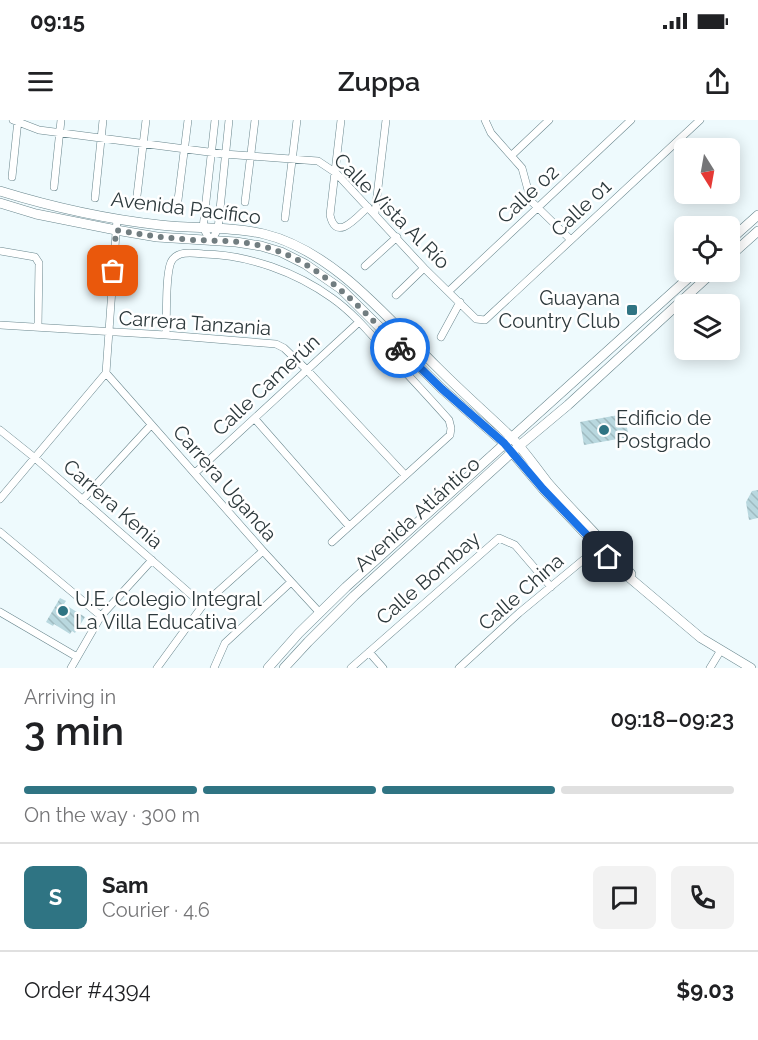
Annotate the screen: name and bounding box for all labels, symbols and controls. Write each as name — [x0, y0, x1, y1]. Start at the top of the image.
text: 09:15 — [30, 8, 85, 34]
icon: menu — [24, 65, 57, 98]
icon: share — [701, 65, 734, 98]
text: Zuppa — [338, 66, 420, 97]
north arrow — [674, 138, 740, 204]
map controls — [674, 138, 740, 360]
street label: Calle Vista Al Río — [329, 148, 455, 274]
street label: Calle 02 — [492, 160, 564, 228]
street label: Calle 01 — [546, 174, 616, 242]
street label: Avenida Pacífico — [110, 187, 262, 229]
button: locate — [674, 216, 740, 282]
pin — [87, 245, 138, 296]
icon: bag — [96, 254, 129, 287]
place label: Guayana Country Club — [498, 286, 620, 333]
button: layers — [674, 294, 740, 360]
marker: Guayana Country Club — [625, 303, 639, 317]
street label: Carrera Tanzania — [118, 306, 272, 340]
courier — [370, 318, 430, 378]
street label: Calle Camerún — [207, 329, 325, 441]
icon: bike — [384, 332, 417, 365]
place label: Edificio de Postgrado — [616, 406, 712, 453]
street label: Carrera Uganda — [168, 420, 282, 546]
marker: Edificio de Postgrado — [597, 423, 611, 437]
street label: Avenida Atlántico — [349, 451, 485, 577]
street label: Carrera Kenia — [58, 454, 168, 554]
street label: Calle Bombay — [371, 526, 485, 630]
pin — [582, 531, 633, 582]
icon: home — [591, 540, 624, 573]
street label: Calle China — [474, 549, 568, 635]
place label: U.E. Colegio Integral La Villa Educativa — [75, 587, 262, 634]
marker: U.E. Colegio Integral La Villa Educativa — [56, 604, 70, 618]
text: Arriving in — [24, 685, 116, 709]
text: 09:18–09:23 — [610, 706, 734, 732]
text: 3 min — [24, 708, 124, 754]
text: On the way · 300 m — [24, 803, 200, 827]
button: chat — [593, 866, 656, 929]
button: phone — [671, 866, 734, 929]
text: Sam — [102, 872, 149, 898]
text: S — [49, 884, 62, 910]
text: Courier · 4.6 — [102, 898, 210, 922]
text: Order #4394 — [24, 977, 151, 1003]
text: $9.03 — [676, 977, 734, 1003]

